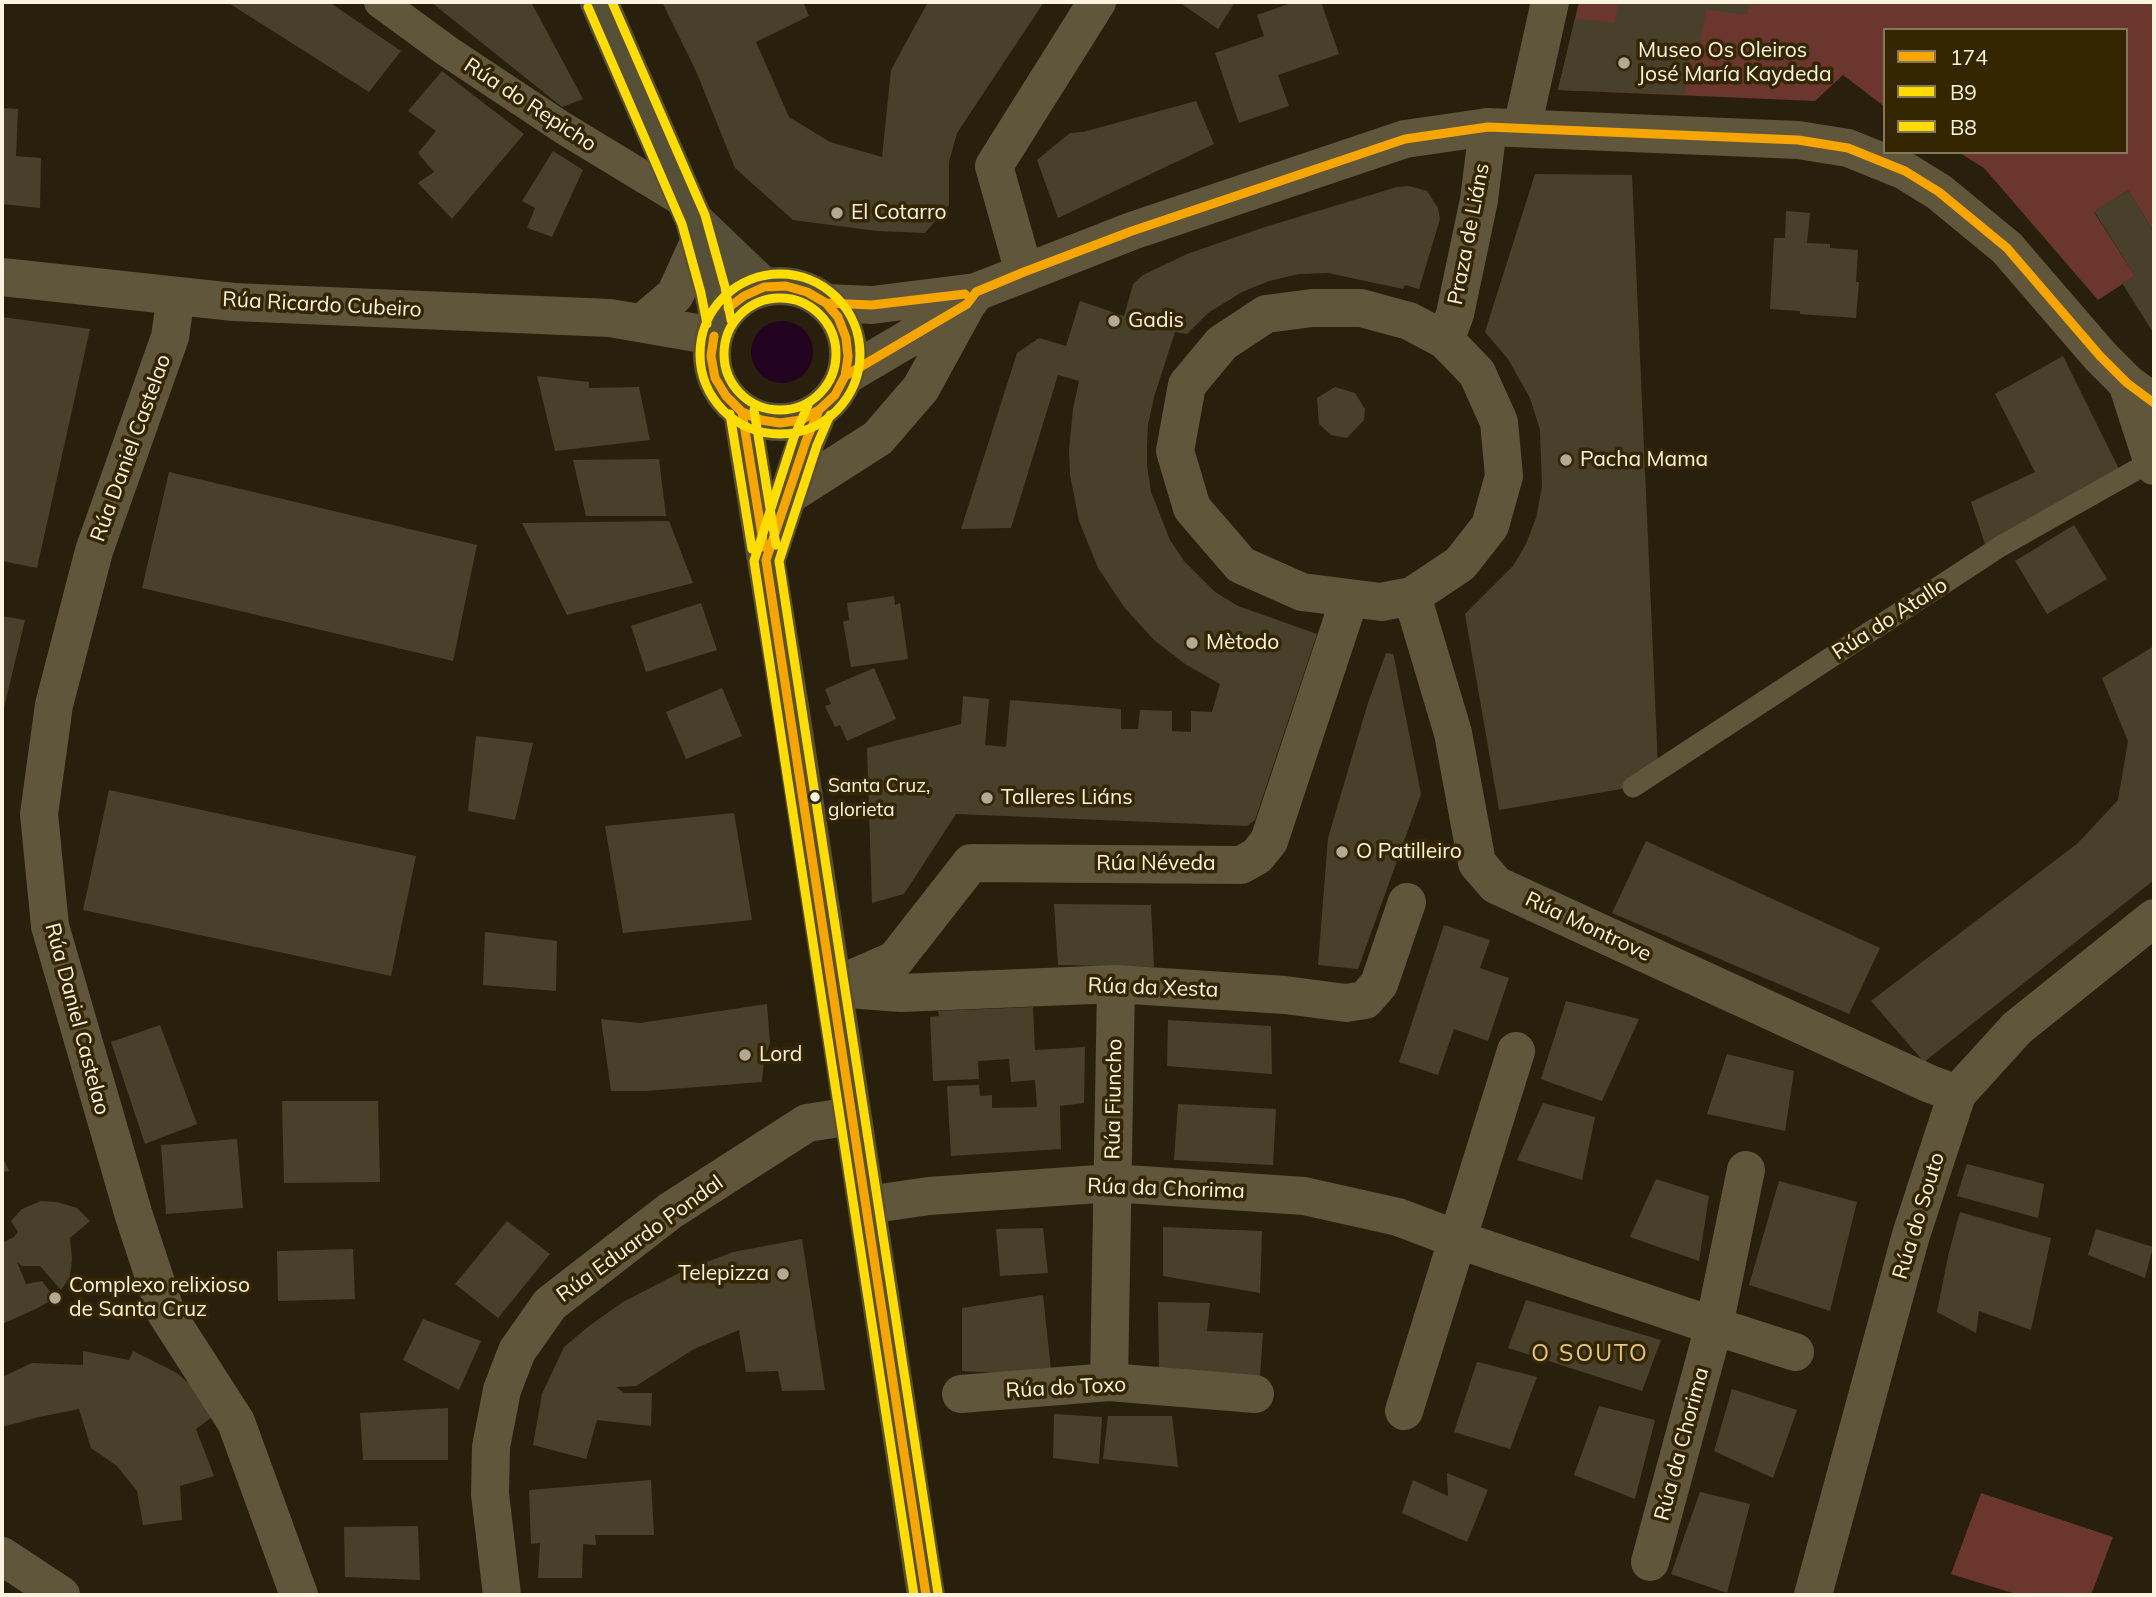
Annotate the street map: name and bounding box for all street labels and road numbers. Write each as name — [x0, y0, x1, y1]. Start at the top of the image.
street label: Rúa do Repicho — [459, 53, 601, 157]
street label: Praza de Liáns — [1443, 161, 1495, 307]
street label: Rúa Ricardo Cubeiro — [222, 287, 422, 323]
street label: Rúa Daniel Castelao — [85, 351, 177, 545]
street label: Rúa do Atallo — [1828, 573, 1952, 665]
street label: Rúa Néveda — [1096, 851, 1216, 877]
street label: Rúa Montrove — [1521, 887, 1655, 967]
street label: Rúa Daniel Castelao — [39, 920, 115, 1118]
street label: Rúa da Xesta — [1087, 973, 1219, 1003]
street label: Rúa Fiuncho — [1100, 1038, 1128, 1160]
street label: Rúa do Souto — [1888, 1150, 1950, 1282]
street label: Rúa Eduardo Pondal — [552, 1170, 728, 1308]
street label: Rúa da Chorima — [1087, 1174, 1245, 1204]
street label: Rúa da Chorima — [1649, 1365, 1715, 1523]
street label: Rúa do Toxo — [1005, 1372, 1127, 1404]

